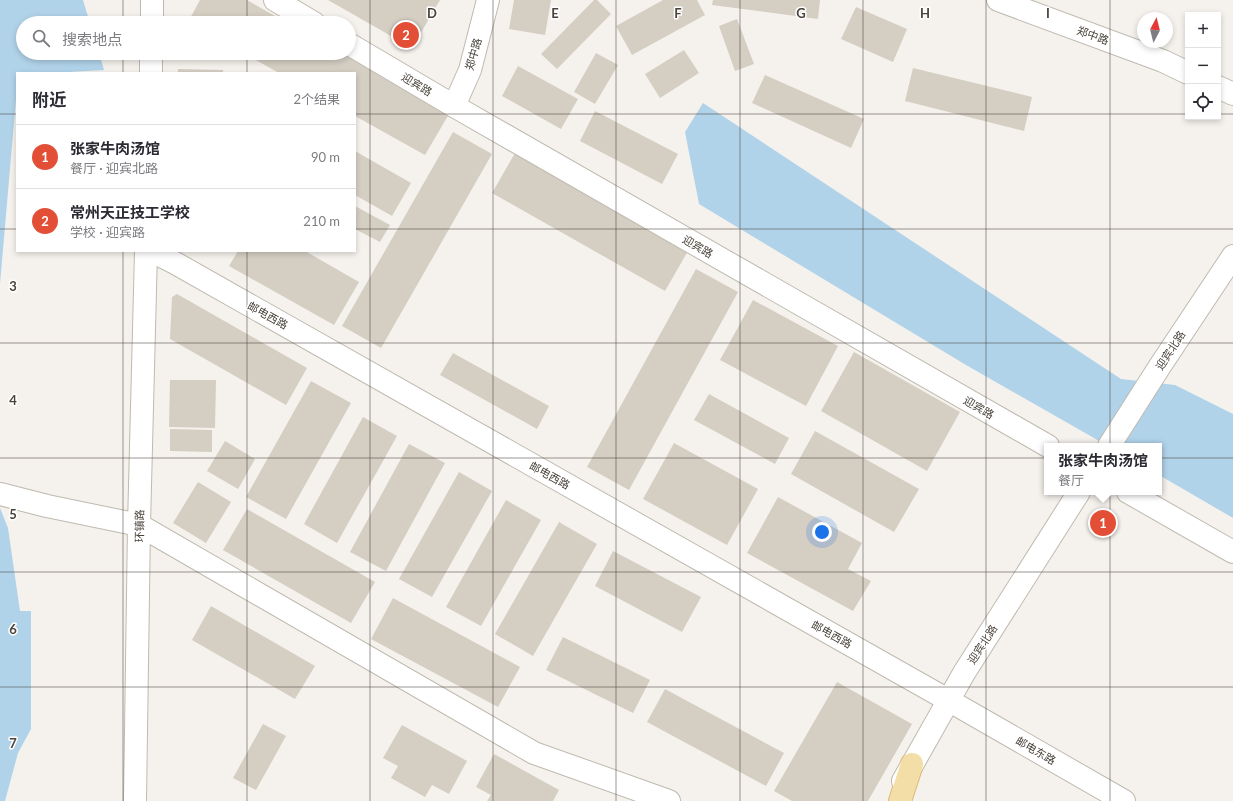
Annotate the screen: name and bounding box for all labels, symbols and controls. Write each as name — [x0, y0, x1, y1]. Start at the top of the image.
text: D — [427, 5, 437, 21]
text: E — [551, 5, 559, 21]
text: F — [674, 5, 682, 21]
text: G — [796, 5, 806, 21]
text: H — [920, 5, 930, 21]
text: I — [1046, 5, 1050, 21]
north arrow — [1137, 12, 1173, 48]
map controls — [1185, 12, 1221, 120]
button: + — [1185, 12, 1221, 48]
search box — [16, 16, 356, 60]
pin: 2 — [393, 20, 419, 50]
street label: 郑中路 — [1075, 23, 1111, 47]
icon: search — [30, 27, 52, 49]
text: 搜索地点 — [62, 30, 122, 48]
street label: 郑中路 — [462, 36, 484, 72]
button: − — [1185, 48, 1221, 84]
street label: 迎宾路 — [400, 70, 434, 98]
button: locate — [1185, 84, 1221, 120]
text: 附近 — [32, 89, 66, 110]
text: 2个结果 — [293, 91, 340, 107]
text: 张家牛肉汤馆 — [70, 139, 160, 157]
text: 1 — [41, 149, 49, 165]
text: 90 m — [311, 149, 340, 165]
text: 餐厅 · 迎宾北路 — [70, 160, 158, 176]
text: 常州天正技工学校 — [70, 203, 190, 221]
text: 2 — [41, 213, 49, 229]
text: 210 m — [303, 213, 340, 229]
text: 学校 · 迎宾路 — [70, 224, 145, 240]
street label: 迎宾路 — [680, 232, 716, 260]
text: 3 — [9, 278, 17, 294]
street label: 邮电西路 — [246, 299, 290, 331]
street label: 迎宾北路 — [1153, 328, 1187, 372]
text: 4 — [9, 392, 17, 408]
street label: 迎宾路 — [961, 393, 997, 421]
popup — [1044, 443, 1162, 495]
text: 张家牛肉汤馆 — [1058, 451, 1148, 469]
street label: 邮电西路 — [528, 459, 572, 491]
text: 餐厅 — [1058, 472, 1084, 488]
text: 5 — [9, 506, 17, 522]
pin: 1 — [1090, 508, 1116, 538]
street label: 环镇路 — [132, 509, 146, 543]
your location — [812, 522, 832, 542]
street label: 邮电西路 — [810, 618, 854, 650]
text: 6 — [9, 621, 17, 637]
street label: 迎宾北路 — [965, 622, 999, 666]
street label: 邮电东路 — [1014, 733, 1058, 767]
text: 7 — [9, 735, 17, 751]

